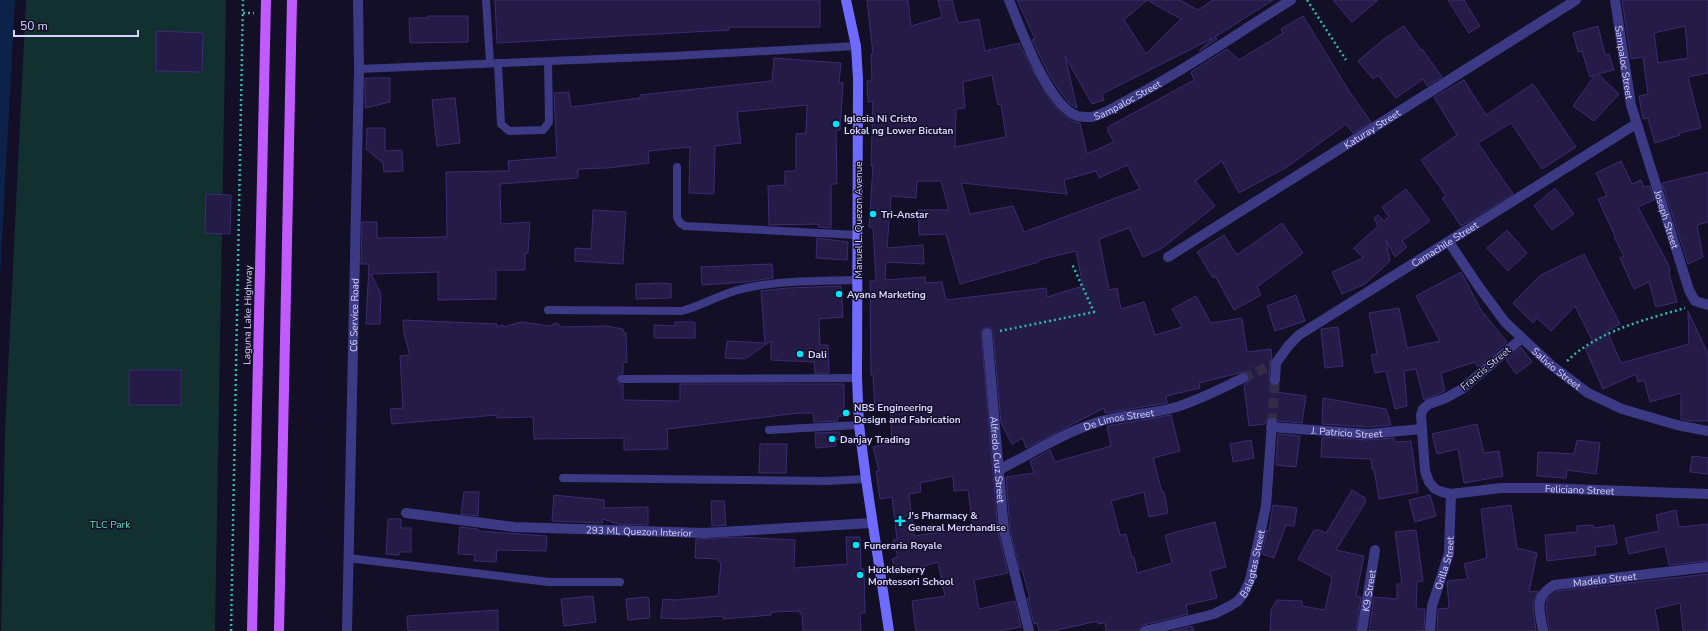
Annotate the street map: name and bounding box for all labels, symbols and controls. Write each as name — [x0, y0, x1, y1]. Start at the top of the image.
scale bar — [14, 12, 138, 38]
text: 50 m — [20, 18, 48, 34]
street label: Sampaloc Street — [1611, 25, 1636, 101]
street label: Sampaloc Street — [1092, 77, 1164, 124]
street label: Katuray Street — [1341, 106, 1404, 153]
place label: Iglesia Ni Cristo Lokal ng Lower Bicutan — [844, 112, 954, 138]
marker: Iglesia Ni Cristo Lokal ng Lower Bicutan — [831, 119, 841, 129]
street label: Manuel L. Quezon Avenue — [852, 161, 866, 279]
street label: Joseph Street — [1650, 188, 1682, 251]
place label: Tri-Anstar — [881, 208, 928, 222]
marker: Tri-Anstar — [868, 209, 878, 219]
street label: Camachile Street — [1409, 218, 1482, 271]
street label: Laguna Lake Highway — [240, 264, 256, 365]
street label: C6 Service Road — [347, 278, 363, 352]
place label: Ayana Marketing — [847, 288, 926, 302]
marker: Ayana Marketing — [834, 289, 844, 299]
street label: Francis Street — [1458, 343, 1514, 394]
street label: Salivio Street — [1528, 345, 1584, 394]
place label: Dali — [808, 348, 827, 362]
marker: Dali — [795, 349, 805, 359]
place label: NBS Engineering Design and Fabrication — [854, 401, 961, 427]
street label: De Limos Street — [1082, 406, 1156, 434]
marker: NBS Engineering Design and Fabrication — [841, 408, 851, 418]
street label: Alfredo Cruz Street — [986, 416, 1008, 504]
street label: J. Patricio Street — [1310, 424, 1384, 442]
place label: Danjay Trading — [840, 433, 910, 447]
marker: Danjay Trading — [827, 434, 837, 444]
street label: Feliciano Street — [1545, 482, 1615, 499]
place label: J's Pharmacy & General Merchandise — [907, 509, 1007, 535]
marker: J's Pharmacy & General Merchandise — [895, 516, 905, 526]
park label: TLC Park — [90, 518, 131, 532]
street label: 293 ML Quezon Interior — [586, 523, 693, 541]
street label: Balagtas Street — [1237, 528, 1269, 601]
street label: Orilla Street — [1432, 536, 1458, 592]
place label: Funeraria Royale — [864, 539, 943, 553]
marker: Funeraria Royale — [851, 540, 861, 550]
place label: Huckleberry Montessori School — [868, 563, 955, 589]
street label: K9 Street — [1359, 568, 1380, 613]
street label: Madelo Street — [1572, 569, 1638, 591]
marker: Huckleberry Montessori School — [855, 570, 865, 580]

